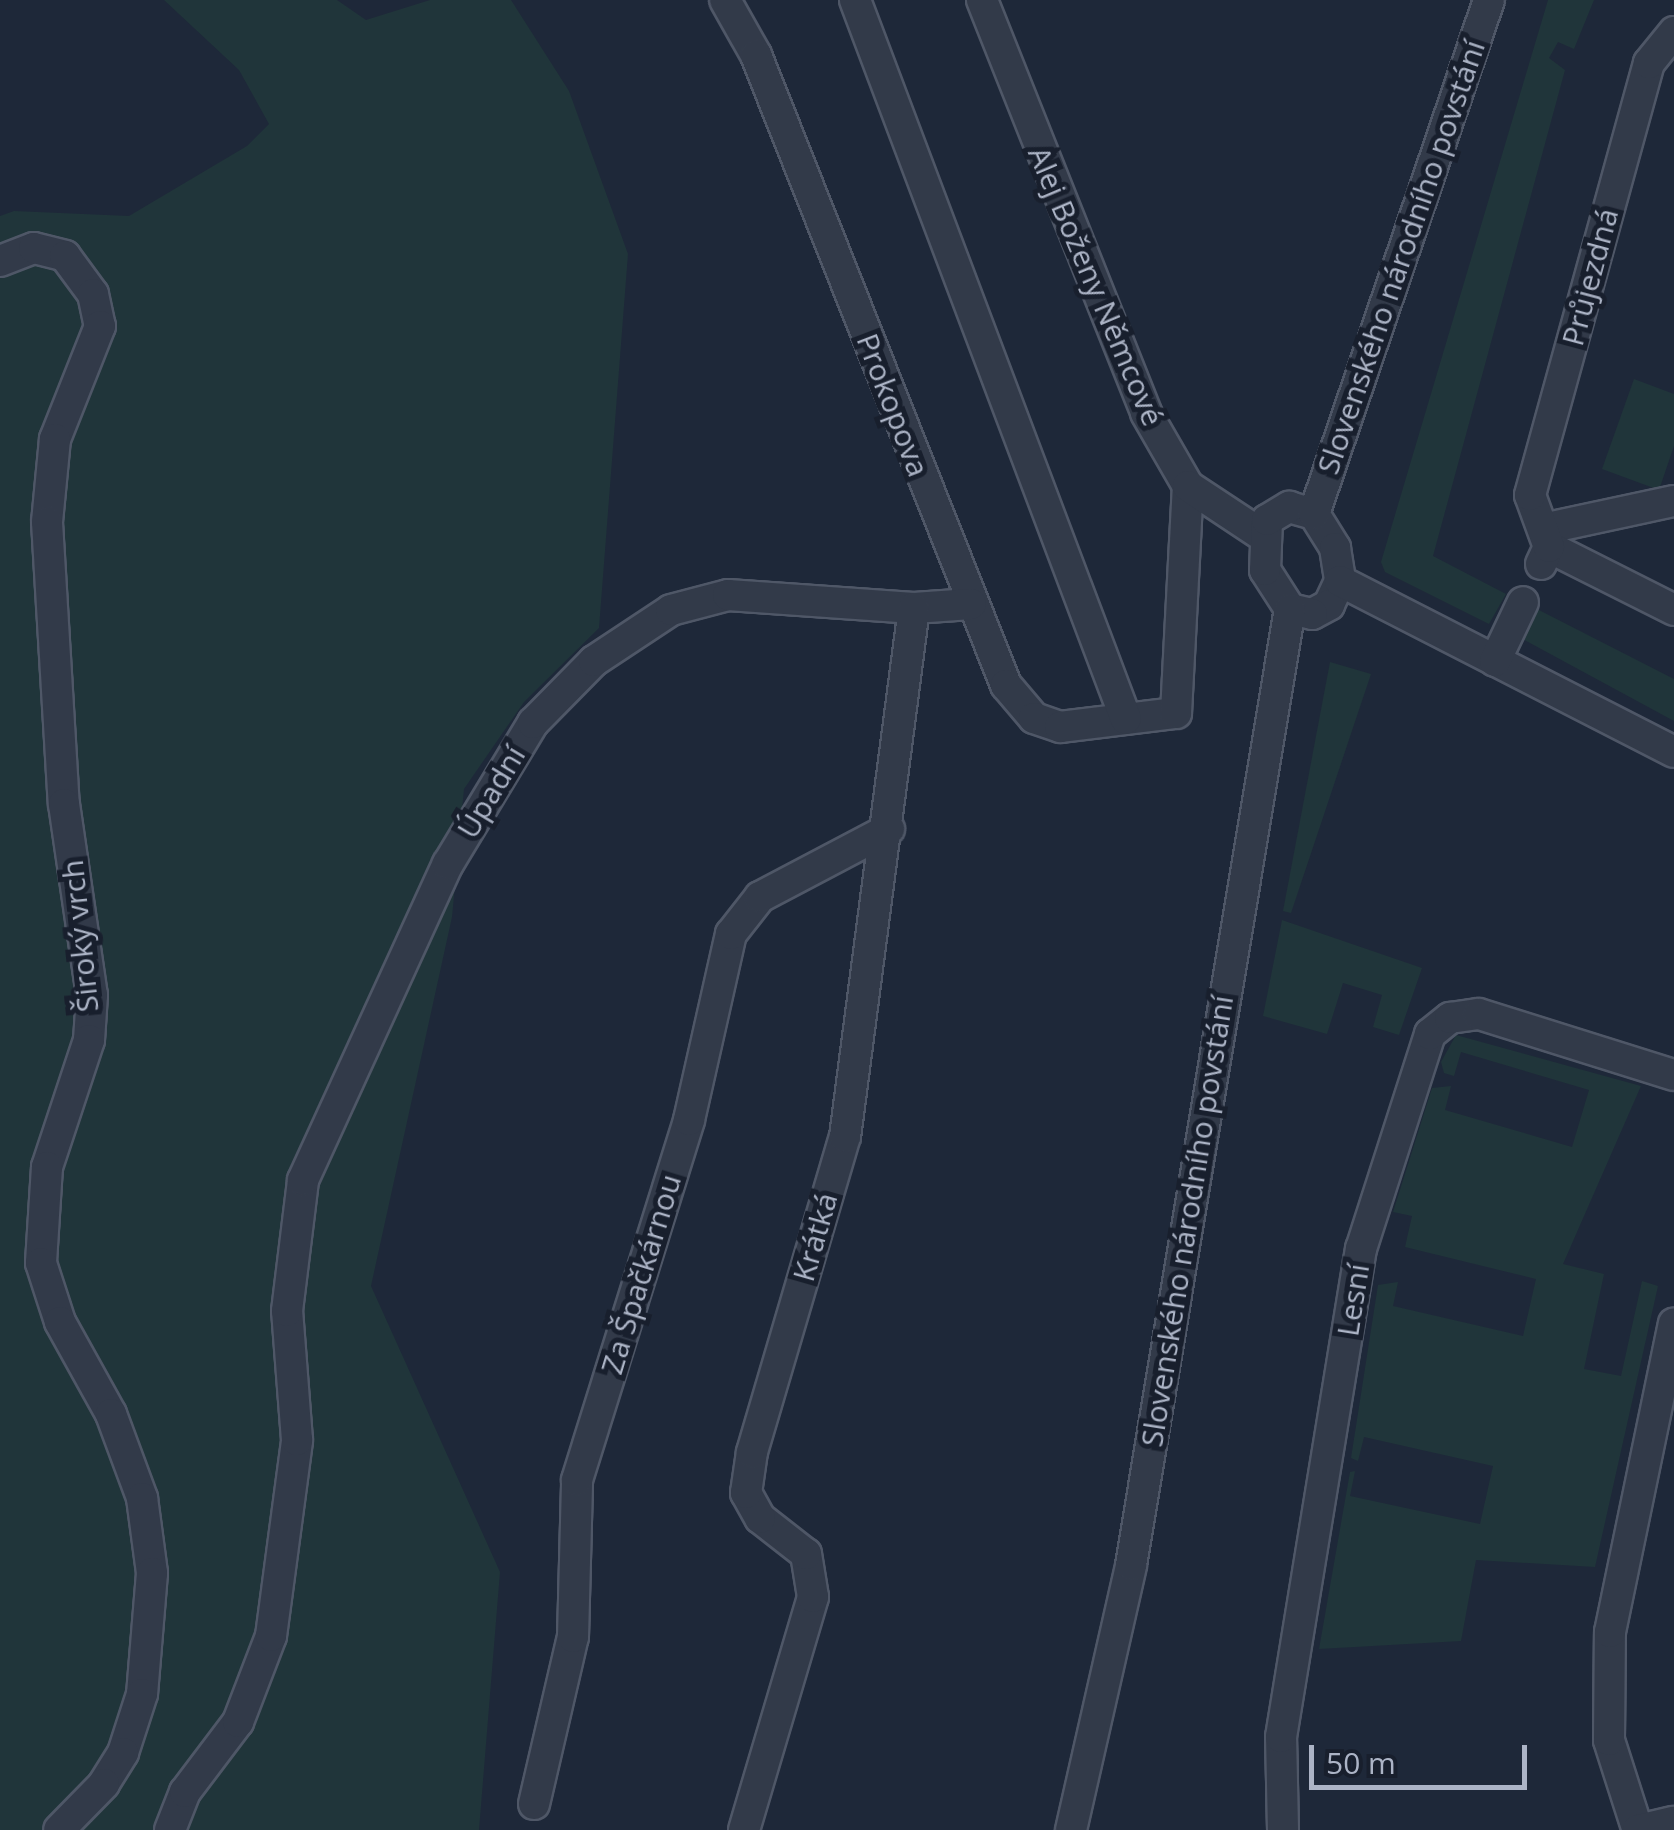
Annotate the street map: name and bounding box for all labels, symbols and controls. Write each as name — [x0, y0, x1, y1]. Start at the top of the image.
street label: Slovenského národního povstání — [1310, 35, 1492, 479]
street label: Alej Boženy Němcové — [1021, 141, 1171, 431]
street label: Průjezdná — [1554, 204, 1626, 350]
street label: Prokopova — [849, 328, 937, 482]
street label: Úpadní — [450, 739, 532, 845]
street label: Široký vrch — [54, 858, 106, 1014]
street label: Slovenského národního povstání — [1134, 993, 1240, 1449]
street label: Za Špačkárnou — [594, 1170, 688, 1378]
street label: Krátká — [785, 1189, 845, 1285]
street label: Lesní — [1330, 1261, 1376, 1339]
scale bar — [1314, 1725, 1532, 1787]
text: 50 m — [1326, 1742, 1396, 1783]

